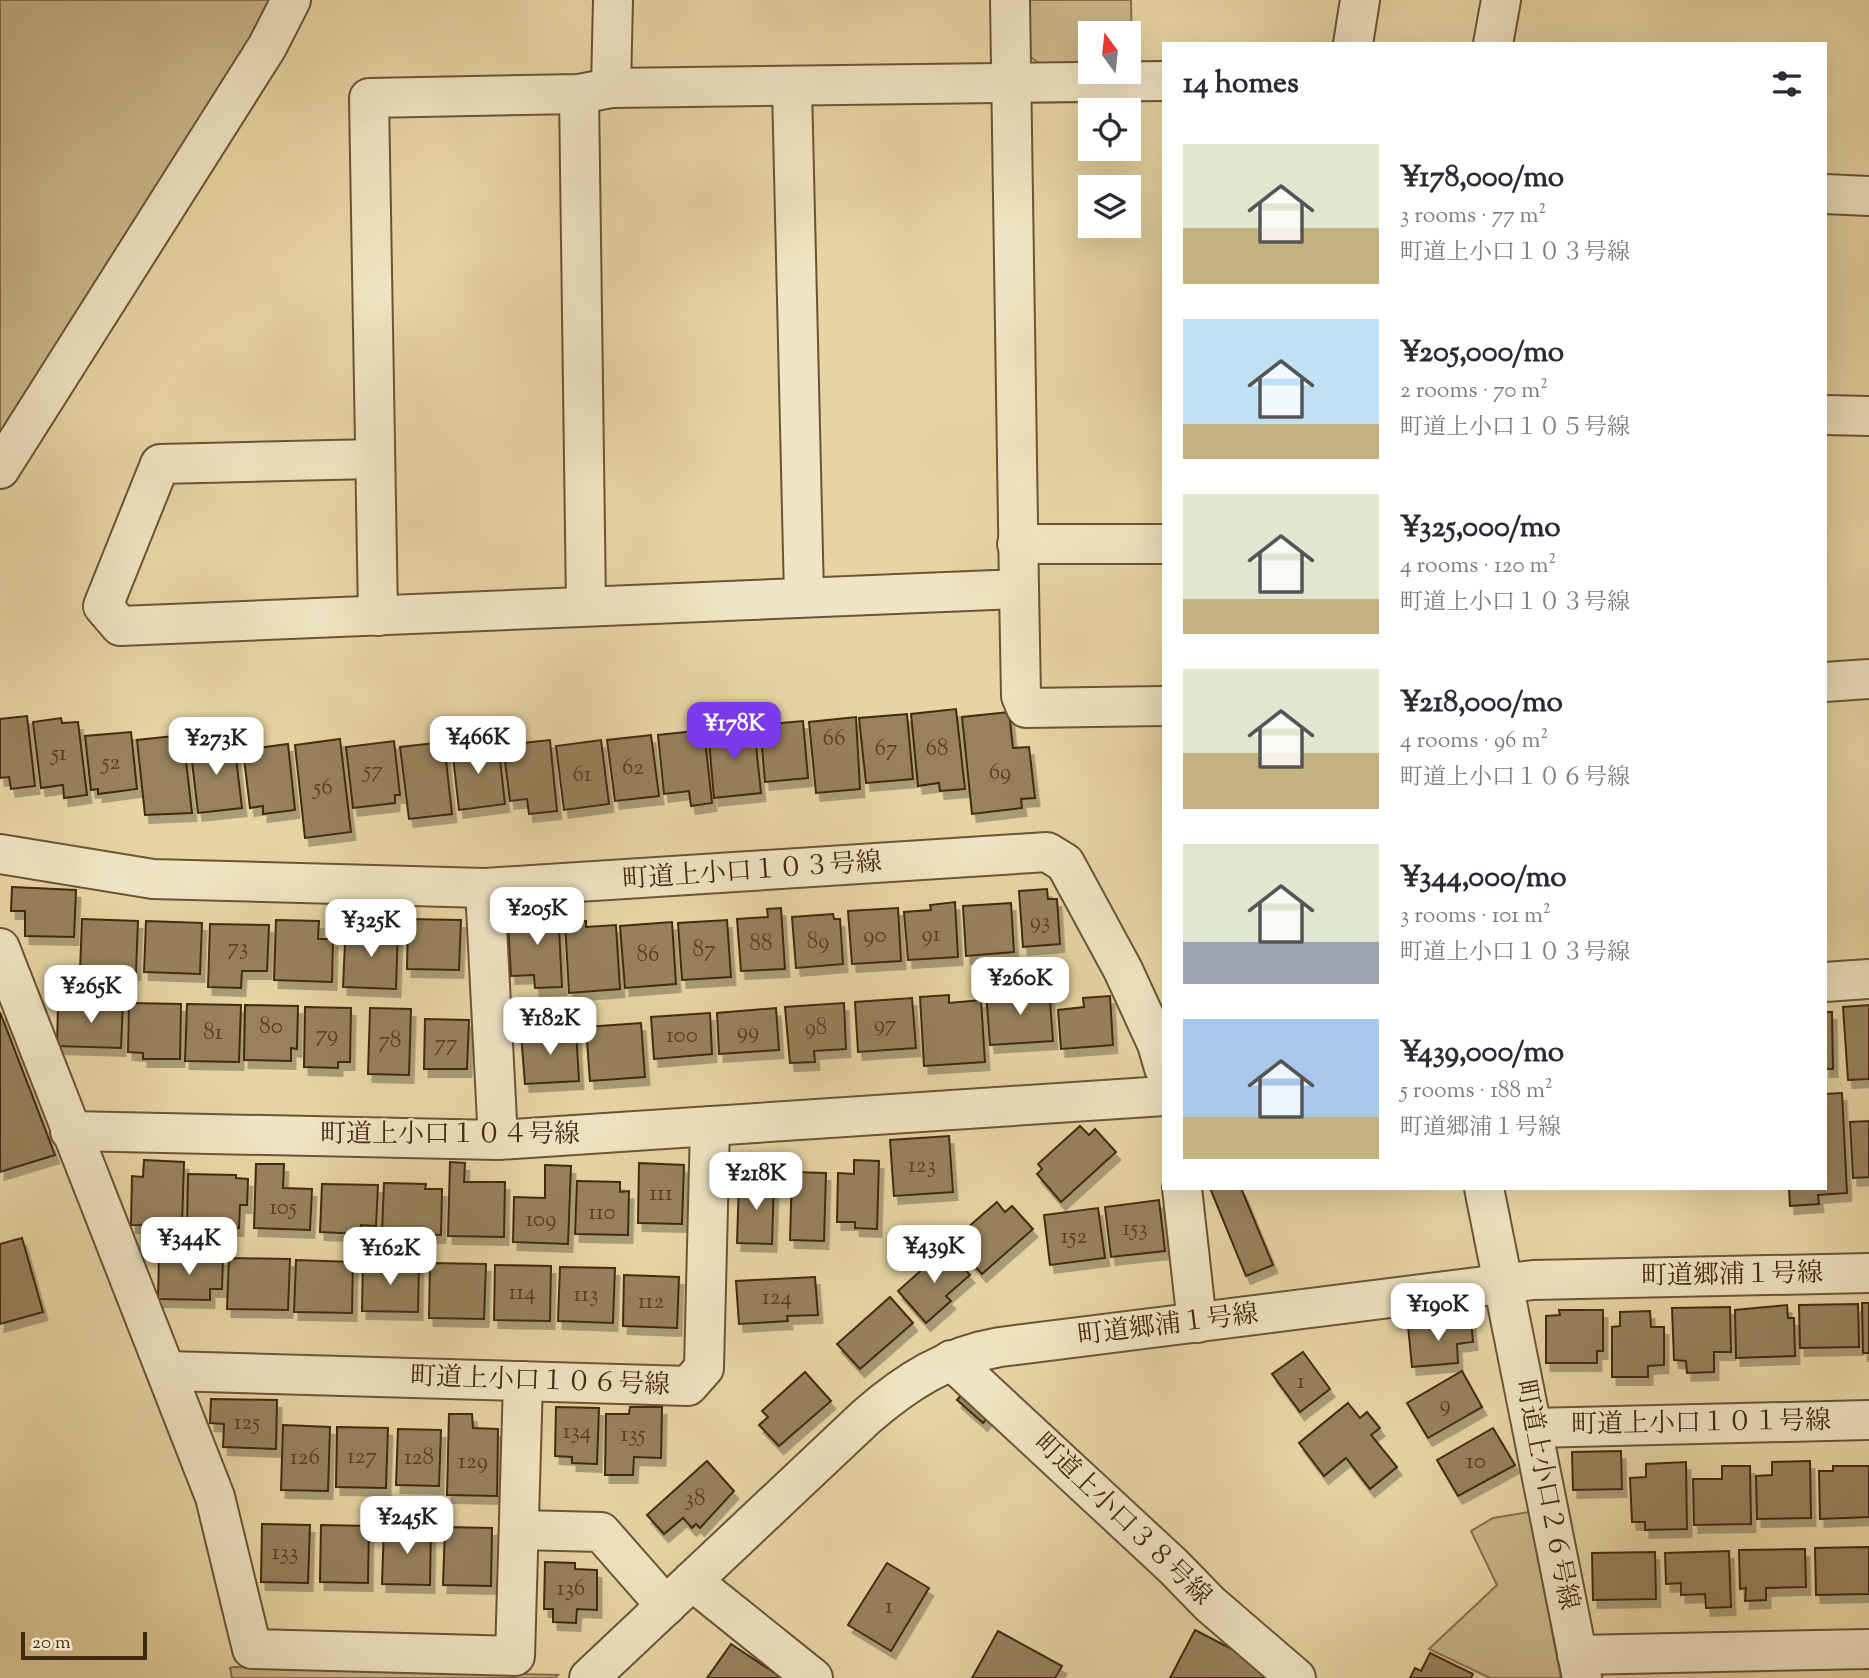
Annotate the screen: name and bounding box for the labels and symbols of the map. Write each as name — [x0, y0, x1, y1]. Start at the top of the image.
north arrow — [1078, 21, 1141, 84]
pin: ¥178K — [685, 702, 783, 762]
pin: ¥466K — [429, 716, 527, 776]
pin: ¥273K — [167, 718, 265, 777]
house number: 66 — [823, 723, 845, 756]
house number: 67 — [875, 733, 898, 766]
house number: 68 — [926, 733, 948, 766]
house number: 51 — [49, 738, 67, 771]
house number: 52 — [100, 747, 121, 780]
house number: 62 — [622, 752, 644, 785]
house number: 57 — [361, 755, 383, 788]
house number: 69 — [989, 757, 1011, 790]
house number: 61 — [572, 759, 592, 792]
house number: 56 — [311, 772, 333, 805]
street label: 町道上小口１０３号線 — [621, 844, 883, 900]
pin: ¥205K — [488, 888, 586, 947]
pin: ¥325K — [322, 900, 420, 959]
house number: 93 — [1030, 906, 1050, 939]
house number: 91 — [922, 919, 941, 952]
house number: 90 — [863, 920, 887, 953]
house number: 89 — [807, 926, 829, 959]
house number: 88 — [750, 928, 773, 961]
house number: 73 — [228, 932, 248, 965]
house number: 87 — [692, 934, 716, 967]
house number: 86 — [637, 939, 659, 972]
pin: ¥260K — [971, 958, 1069, 1017]
pin: ¥265K — [42, 965, 140, 1025]
pin: ¥182K — [501, 998, 599, 1057]
house number: 97 — [874, 1009, 897, 1042]
house number: 80 — [259, 1011, 283, 1044]
house number: 98 — [805, 1012, 827, 1045]
house number: 99 — [737, 1016, 759, 1049]
house number: 81 — [203, 1017, 223, 1050]
house number: 79 — [316, 1019, 338, 1052]
house number: 100 — [666, 1020, 698, 1053]
house number: 78 — [378, 1025, 402, 1058]
house number: 77 — [434, 1028, 458, 1061]
street label: 町道上小口１０４号線 — [320, 1117, 580, 1154]
house number: 123 — [908, 1150, 936, 1183]
pin: ¥218K — [707, 1152, 805, 1212]
house number: 111 — [649, 1178, 673, 1211]
house number: 105 — [269, 1192, 297, 1225]
house number: 110 — [588, 1197, 616, 1230]
house number: 109 — [526, 1204, 556, 1237]
house number: 153 — [1123, 1213, 1147, 1246]
pin: ¥344K — [140, 1218, 238, 1277]
house number: 152 — [1061, 1221, 1087, 1254]
pin: ¥439K — [885, 1226, 983, 1285]
pin: ¥162K — [341, 1228, 439, 1287]
street label: 町道郷浦１号線 — [1641, 1256, 1823, 1296]
house number: 114 — [508, 1277, 536, 1310]
house number: 113 — [574, 1279, 598, 1312]
house number: 124 — [762, 1282, 792, 1315]
pin: ¥190K — [1389, 1284, 1487, 1343]
house number: 112 — [638, 1286, 664, 1319]
street label: 町道郷浦１号線 — [1075, 1297, 1261, 1355]
street label: 町道上小口１０６号線 — [409, 1359, 671, 1405]
house number: 1 — [1297, 1366, 1305, 1399]
street label: 町道上小口２６号線 — [1506, 1377, 1586, 1613]
house number: 9 — [1439, 1389, 1451, 1422]
street label: 町道上小口１０１号線 — [1571, 1403, 1831, 1445]
house number: 125 — [234, 1407, 260, 1440]
house number: 134 — [563, 1416, 591, 1449]
house number: 135 — [621, 1419, 646, 1452]
street label: 町道上小口３８号線 — [1025, 1425, 1219, 1615]
house number: 127 — [347, 1441, 378, 1474]
house number: 126 — [290, 1442, 320, 1475]
house number: 128 — [404, 1442, 434, 1475]
house number: 129 — [458, 1446, 488, 1479]
house number: 10 — [1466, 1446, 1486, 1479]
house number: 38 — [685, 1483, 705, 1516]
pin: ¥245K — [358, 1496, 456, 1556]
house number: 133 — [272, 1537, 298, 1570]
house number: 136 — [557, 1573, 585, 1606]
house number: 1 — [885, 1591, 893, 1624]
scale bar — [21, 1629, 147, 1661]

